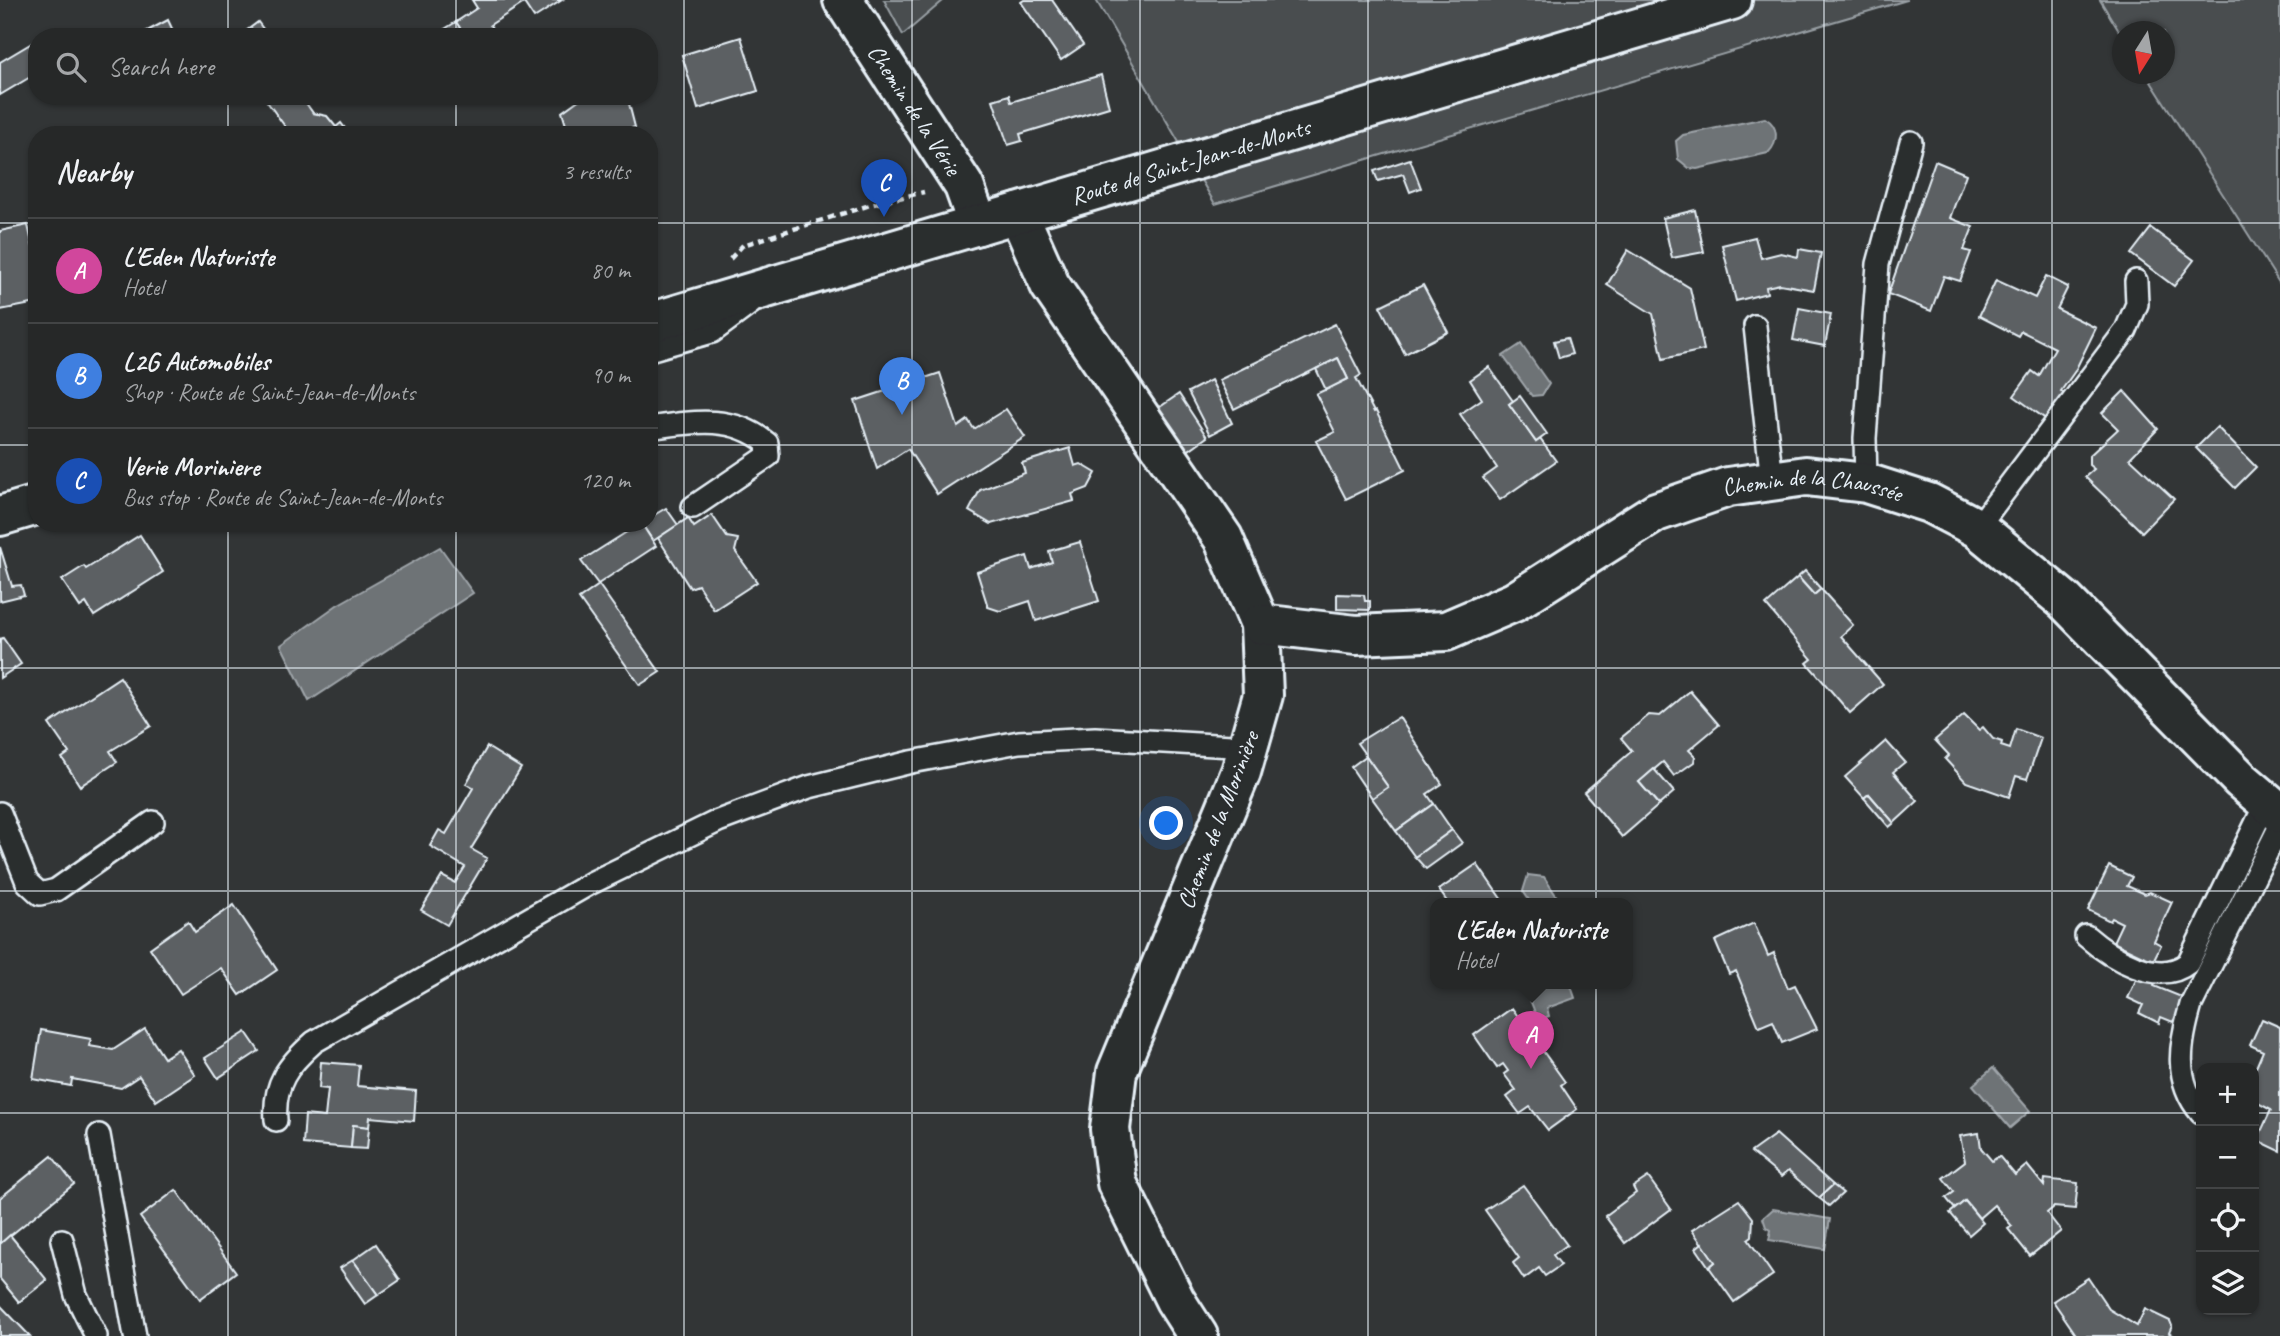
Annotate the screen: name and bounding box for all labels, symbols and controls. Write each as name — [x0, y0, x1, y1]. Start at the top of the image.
north arrow — [2112, 21, 2175, 84]
search box — [28, 28, 658, 105]
street label: Chemin de la Vérie — [862, 39, 968, 181]
icon: search — [52, 48, 90, 86]
text: Search here — [108, 50, 214, 83]
street label: Route de Saint-Jean-de-Monts — [1067, 111, 1315, 211]
text: Nearby — [56, 153, 132, 191]
text: 3 results — [563, 157, 630, 186]
pin: C — [861, 159, 907, 217]
text: L'Eden Naturiste — [123, 240, 274, 273]
text: A — [73, 256, 85, 285]
text: 80 m — [591, 256, 630, 285]
text: Hotel — [123, 273, 163, 302]
text: L2G Automobiles — [123, 345, 270, 378]
pin: B — [879, 357, 925, 415]
text: B — [73, 361, 85, 390]
text: 90 m — [591, 361, 630, 390]
text: Shop · Route de Saint-Jean-de-Monts — [123, 378, 415, 407]
text: Verie Moriniere — [123, 450, 260, 483]
street label: Chemin de la Chaussée — [1717, 461, 1908, 509]
text: C — [74, 466, 84, 495]
text: 120 m — [581, 466, 630, 495]
text: Bus stop · Route de Saint-Jean-de-Monts — [123, 483, 442, 512]
street label: Chemin de la Morinière — [1170, 725, 1266, 913]
your location — [1149, 806, 1183, 840]
popup — [1430, 898, 1633, 989]
text: L'Eden Naturiste — [1456, 913, 1607, 946]
text: Hotel — [1456, 946, 1496, 975]
pin: A — [1508, 1011, 1554, 1069]
map controls — [2196, 1063, 2259, 1315]
button: + — [2196, 1063, 2259, 1126]
button: − — [2196, 1126, 2259, 1189]
button: locate — [2196, 1189, 2259, 1252]
button: layers — [2196, 1252, 2259, 1315]

